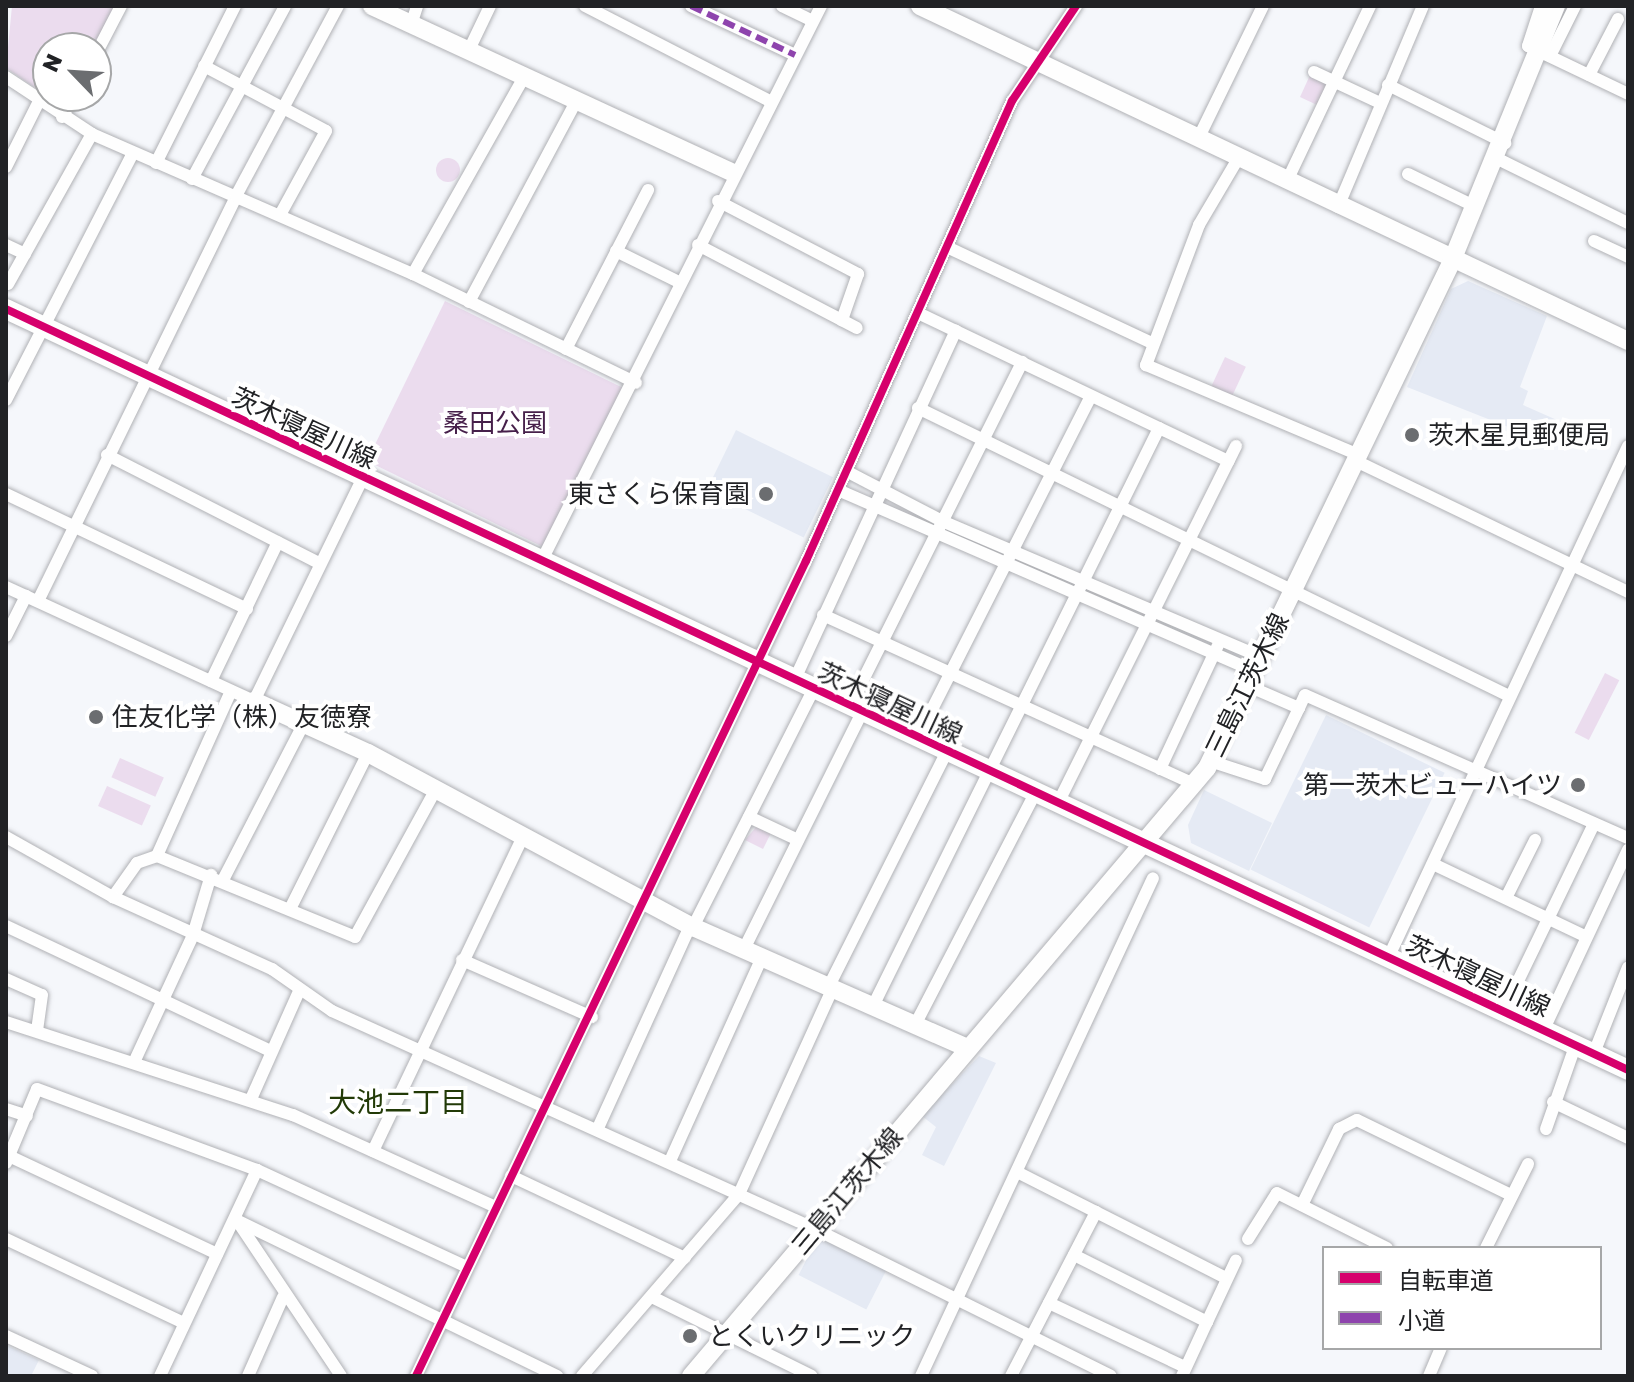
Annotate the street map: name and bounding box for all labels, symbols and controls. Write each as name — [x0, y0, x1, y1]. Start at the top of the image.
north arrow — [32, 32, 112, 112]
text: N — [36, 49, 67, 76]
street label: 茨木寝屋川線 — [227, 381, 381, 475]
park label: 桑田公園 — [443, 407, 547, 439]
place label: 茨木星見郵便局 — [1428, 419, 1610, 451]
marker: 茨木星見郵便局 — [1403, 426, 1421, 444]
place label: 東さくら保育園 — [568, 478, 750, 510]
marker: 東さくら保育園 — [757, 485, 775, 503]
street label: 三島江茨木線 — [1199, 608, 1295, 762]
street label: 茨木寝屋川線 — [813, 656, 967, 750]
place label: 住友化学（株）友徳寮 — [112, 701, 372, 733]
marker: 住友化学（株）友徳寮 — [87, 708, 105, 726]
place label: 第一茨木ビューハイツ — [1302, 769, 1562, 801]
marker: 第一茨木ビューハイツ — [1569, 776, 1587, 794]
street label: 茨木寝屋川線 — [1401, 929, 1555, 1023]
district label: 大池二丁目 — [328, 1085, 468, 1119]
street label: 三島江茨木線 — [785, 1121, 909, 1261]
legend — [1322, 1246, 1602, 1350]
text: 自転車道 — [1398, 1265, 1494, 1294]
text: 小道 — [1398, 1305, 1446, 1334]
place label: とくいクリニック — [708, 1320, 916, 1352]
marker: とくいクリニック — [679, 1325, 701, 1347]

